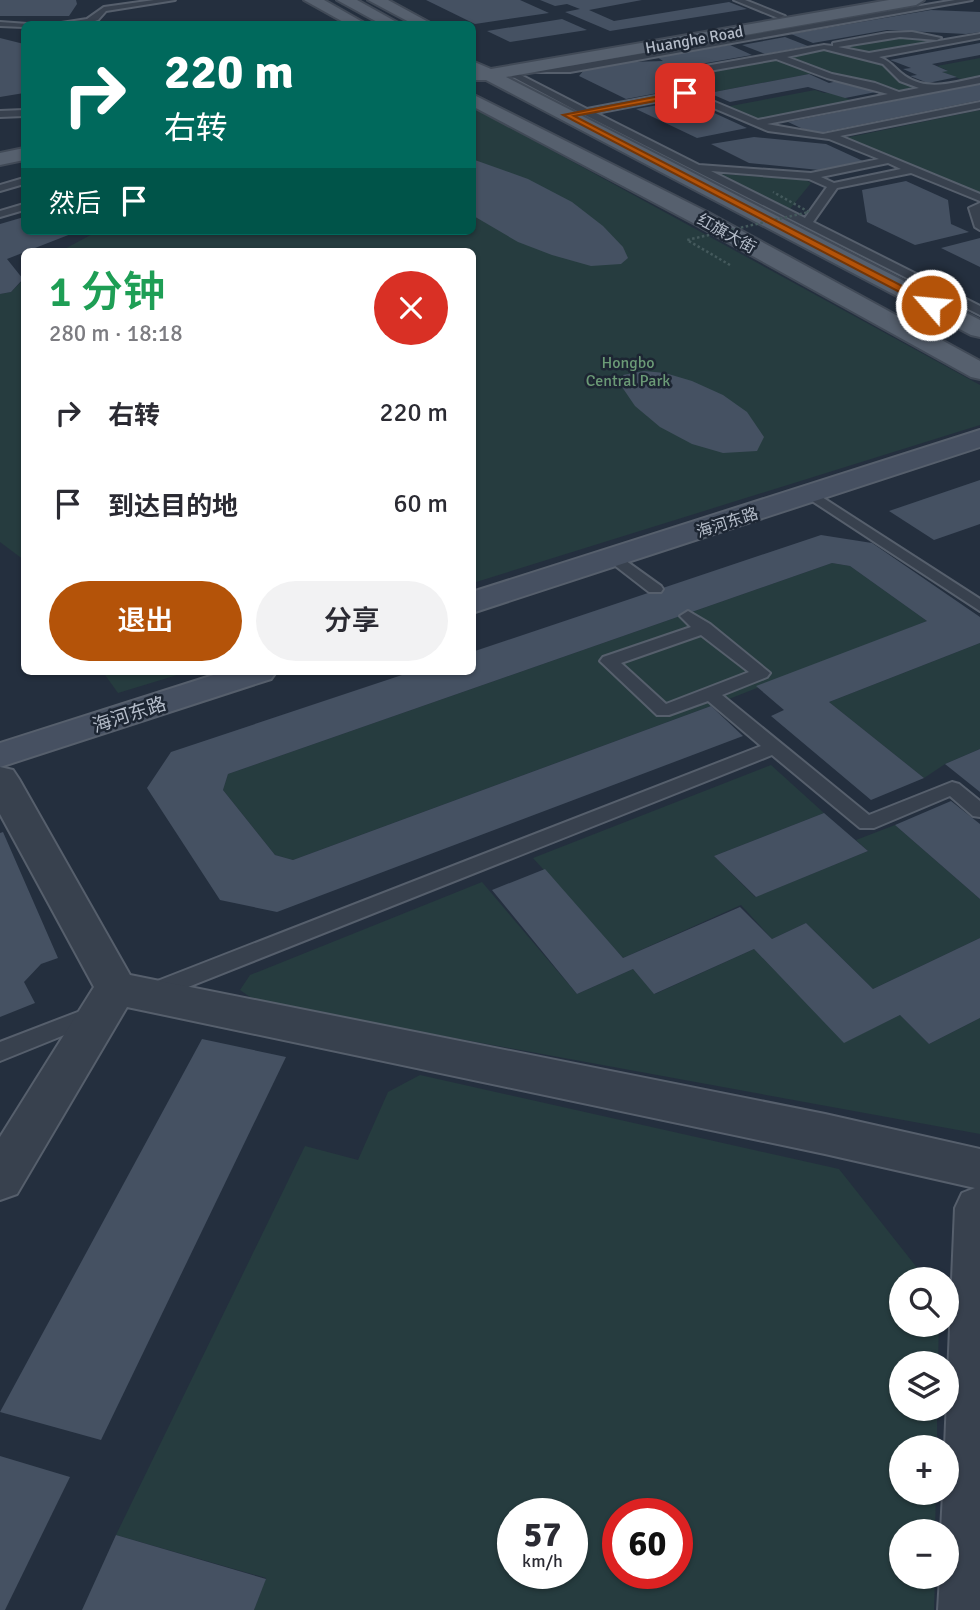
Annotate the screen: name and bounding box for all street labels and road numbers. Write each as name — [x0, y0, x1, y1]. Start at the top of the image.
street label: Huanghe Road — [644, 22, 745, 58]
street label: 红旗大街 — [694, 210, 759, 258]
street label: 海河东路 — [694, 504, 761, 542]
street label: 海河东路 — [89, 692, 169, 738]

